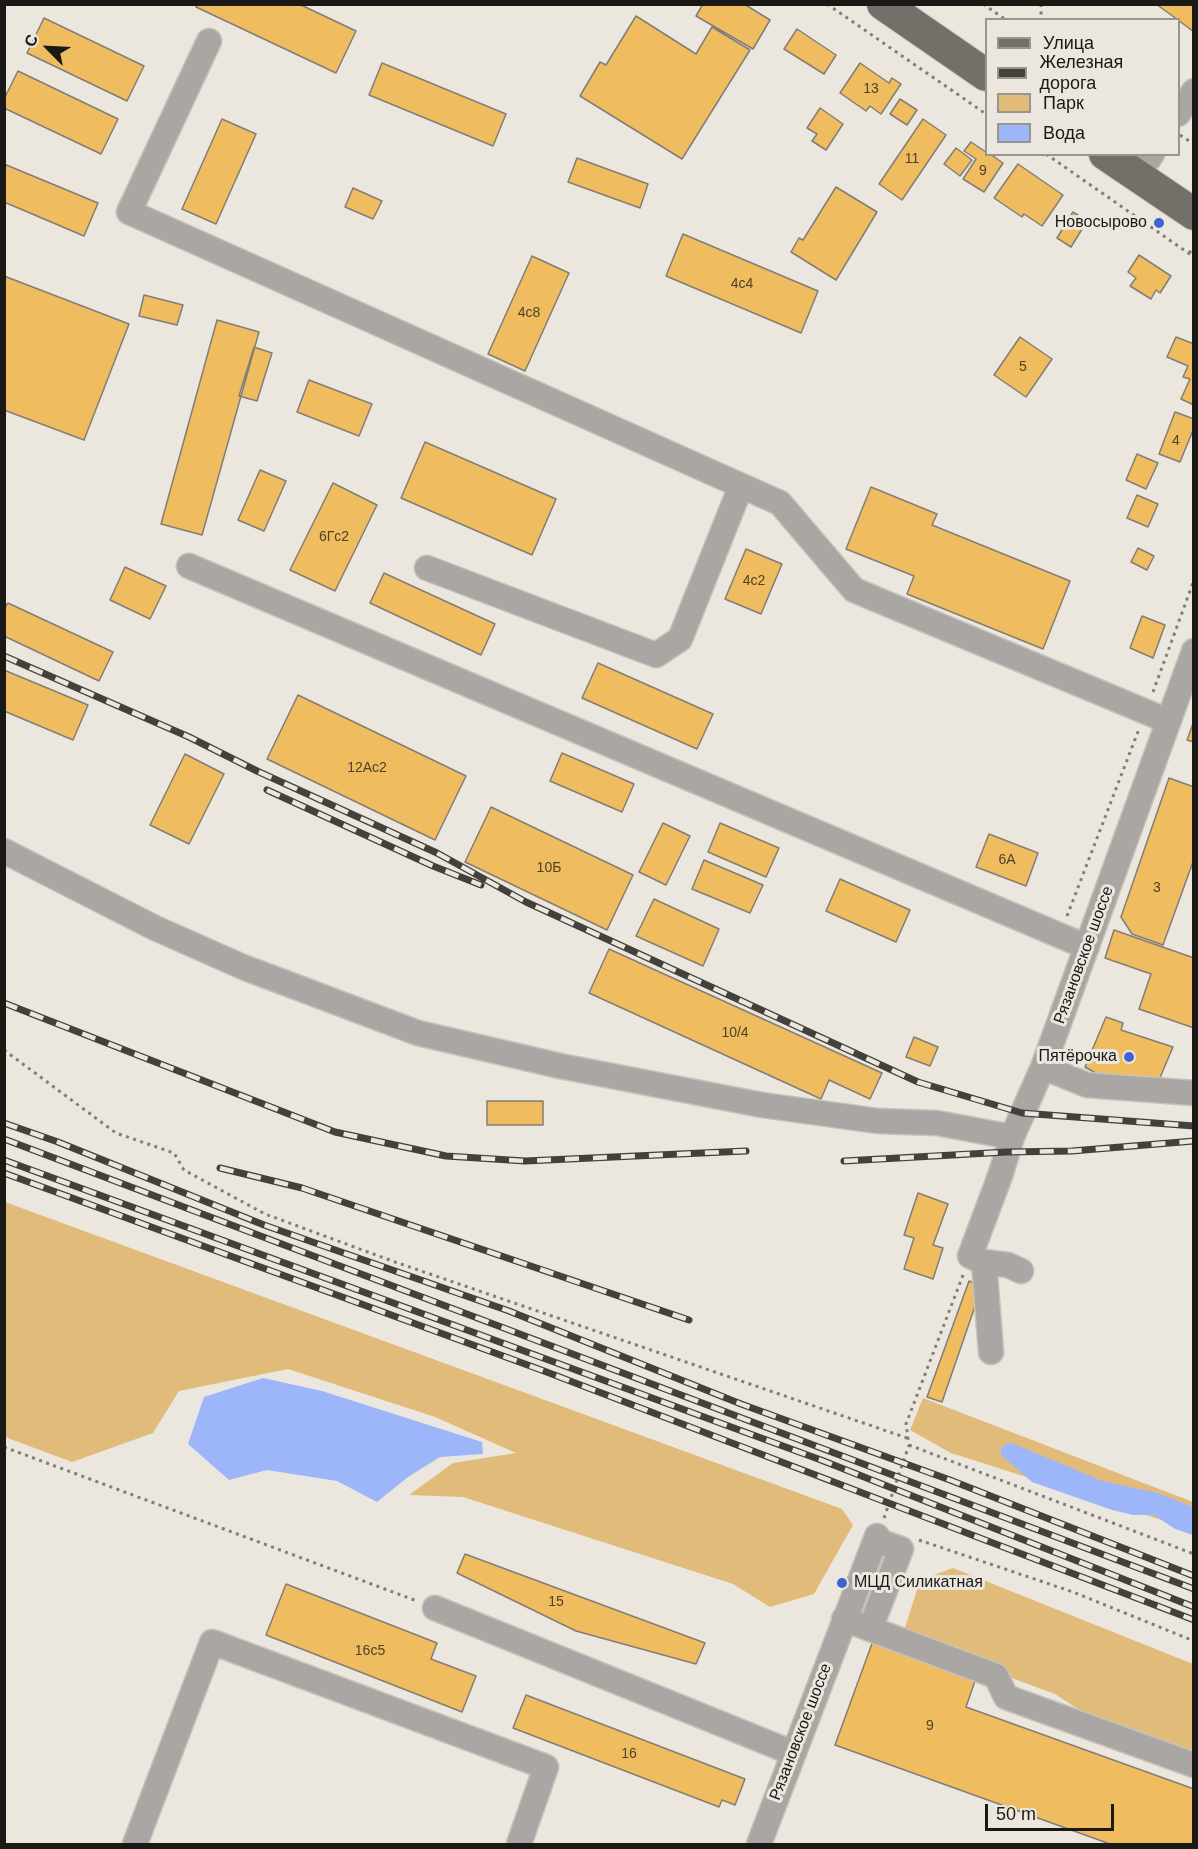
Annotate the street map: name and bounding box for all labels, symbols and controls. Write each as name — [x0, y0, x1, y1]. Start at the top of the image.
north arrow — [18, 18, 78, 78]
legend — [985, 18, 1180, 156]
text: С — [21, 32, 41, 49]
text: Улица — [1043, 33, 1094, 53]
text: Железная дорога — [1039, 52, 1123, 93]
house number: 13 — [863, 81, 879, 97]
text: Парк — [1043, 93, 1084, 113]
text: Вода — [1043, 123, 1085, 143]
house number: 11 — [905, 151, 919, 167]
house number: 9 — [979, 163, 987, 179]
place label: Новосырово — [1055, 213, 1147, 233]
marker: Новосырово — [1152, 216, 1166, 230]
house number: 4с4 — [731, 276, 753, 292]
house number: 4с8 — [518, 305, 540, 321]
house number: 5 — [1019, 359, 1027, 375]
house number: 4 — [1172, 433, 1180, 449]
house number: 6Гс2 — [319, 529, 349, 545]
house number: 4с2 — [743, 573, 765, 589]
house number: 12Ас2 — [347, 760, 387, 776]
house number: 6А — [998, 852, 1016, 868]
house number: 10Б — [537, 860, 561, 876]
house number: 3 — [1153, 880, 1161, 896]
street label: Рязановское шоссе — [1050, 884, 1118, 1026]
house number: 10/4 — [721, 1025, 749, 1041]
place label: Пятёрочка — [1039, 1047, 1117, 1067]
marker: Пятёрочка — [1122, 1050, 1136, 1064]
place label: МЦД Силикатная — [854, 1573, 983, 1593]
marker: МЦД Силикатная — [835, 1576, 849, 1590]
house number: 15 — [548, 1594, 564, 1610]
house number: 16с5 — [355, 1643, 385, 1659]
street label: Рязановское шоссе — [766, 1661, 836, 1803]
house number: 9 — [926, 1718, 934, 1734]
house number: 16 — [621, 1746, 637, 1762]
scale bar — [988, 1792, 1117, 1830]
text: 50 m — [996, 1804, 1036, 1824]

